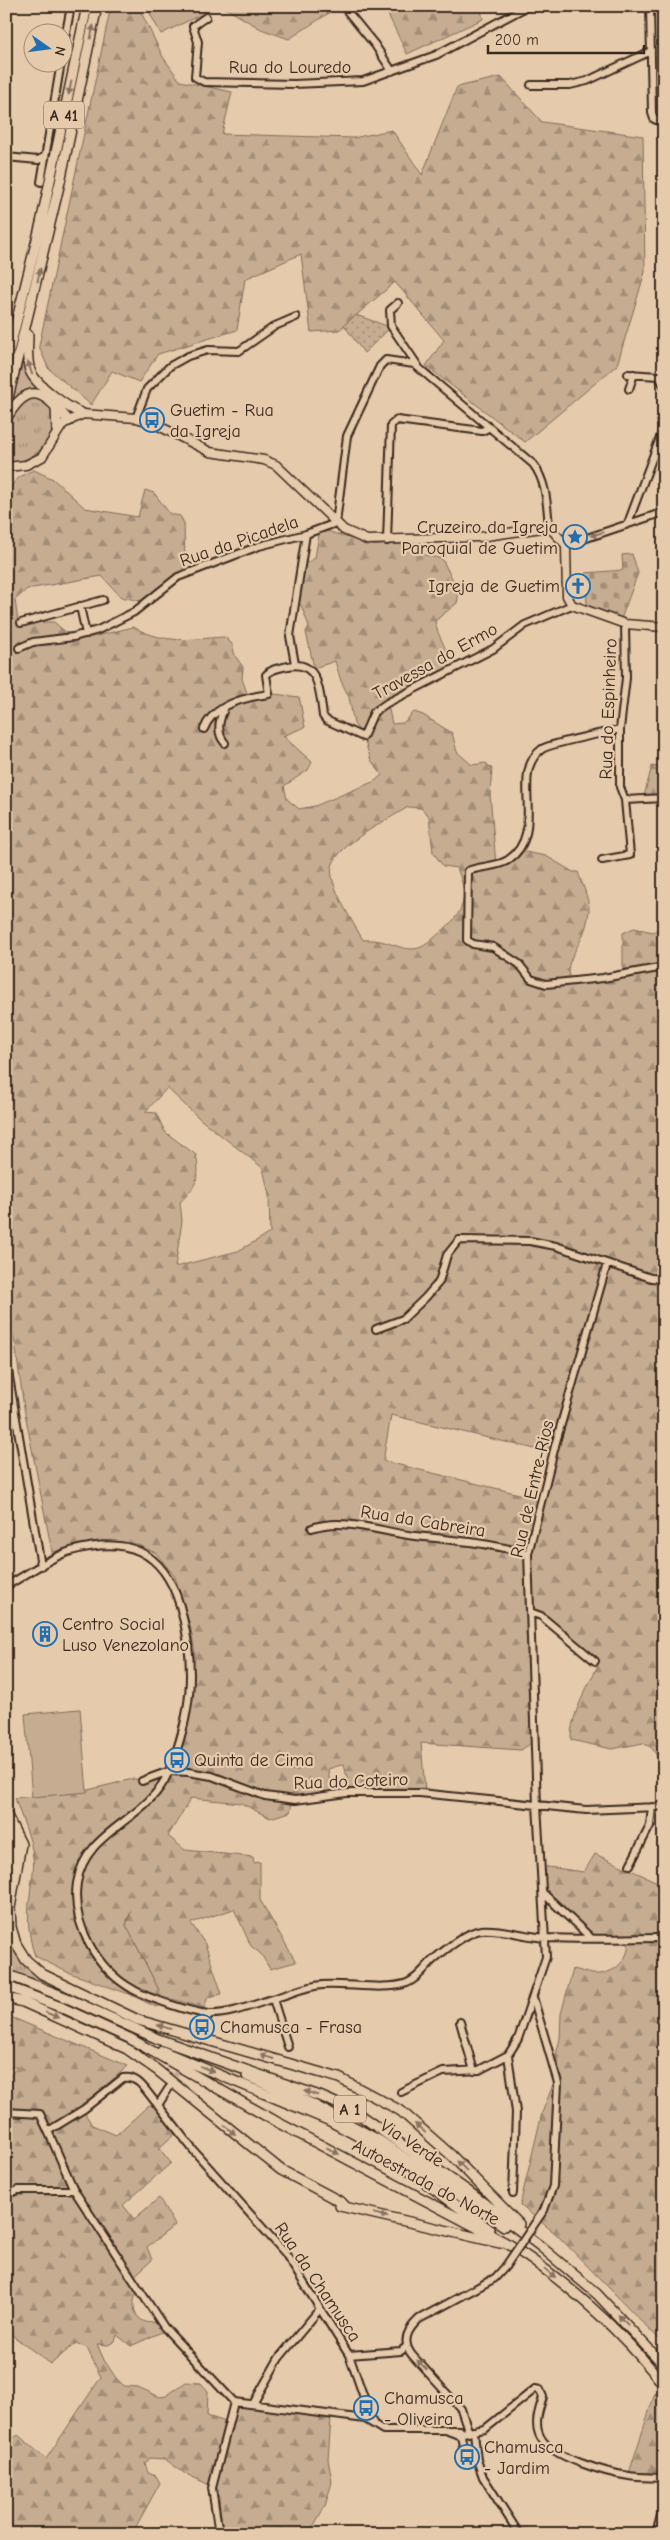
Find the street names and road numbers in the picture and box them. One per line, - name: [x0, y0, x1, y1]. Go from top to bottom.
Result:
- street label: Rua do Louredo: [229, 57, 351, 78]
- road number: A 41: [44, 102, 84, 128]
- street label: Rua da Picadela: [177, 511, 301, 572]
- street label: Travessa do Ermo: [369, 618, 501, 704]
- street label: Rua do Espinheiro: [596, 638, 621, 780]
- street label: Rua de Entre-Rios: [506, 1418, 559, 1560]
- street label: Rua da Cabreira: [359, 1501, 487, 1542]
- street label: Rua do Coteiro: [293, 1769, 409, 1794]
- road number: A 1: [334, 2096, 366, 2122]
- street label: Via Verde: [376, 2115, 448, 2172]
- street label: Autoestrada do Norte: [349, 2135, 503, 2230]
- street label: Rua da Chamusca: [270, 2219, 365, 2346]

